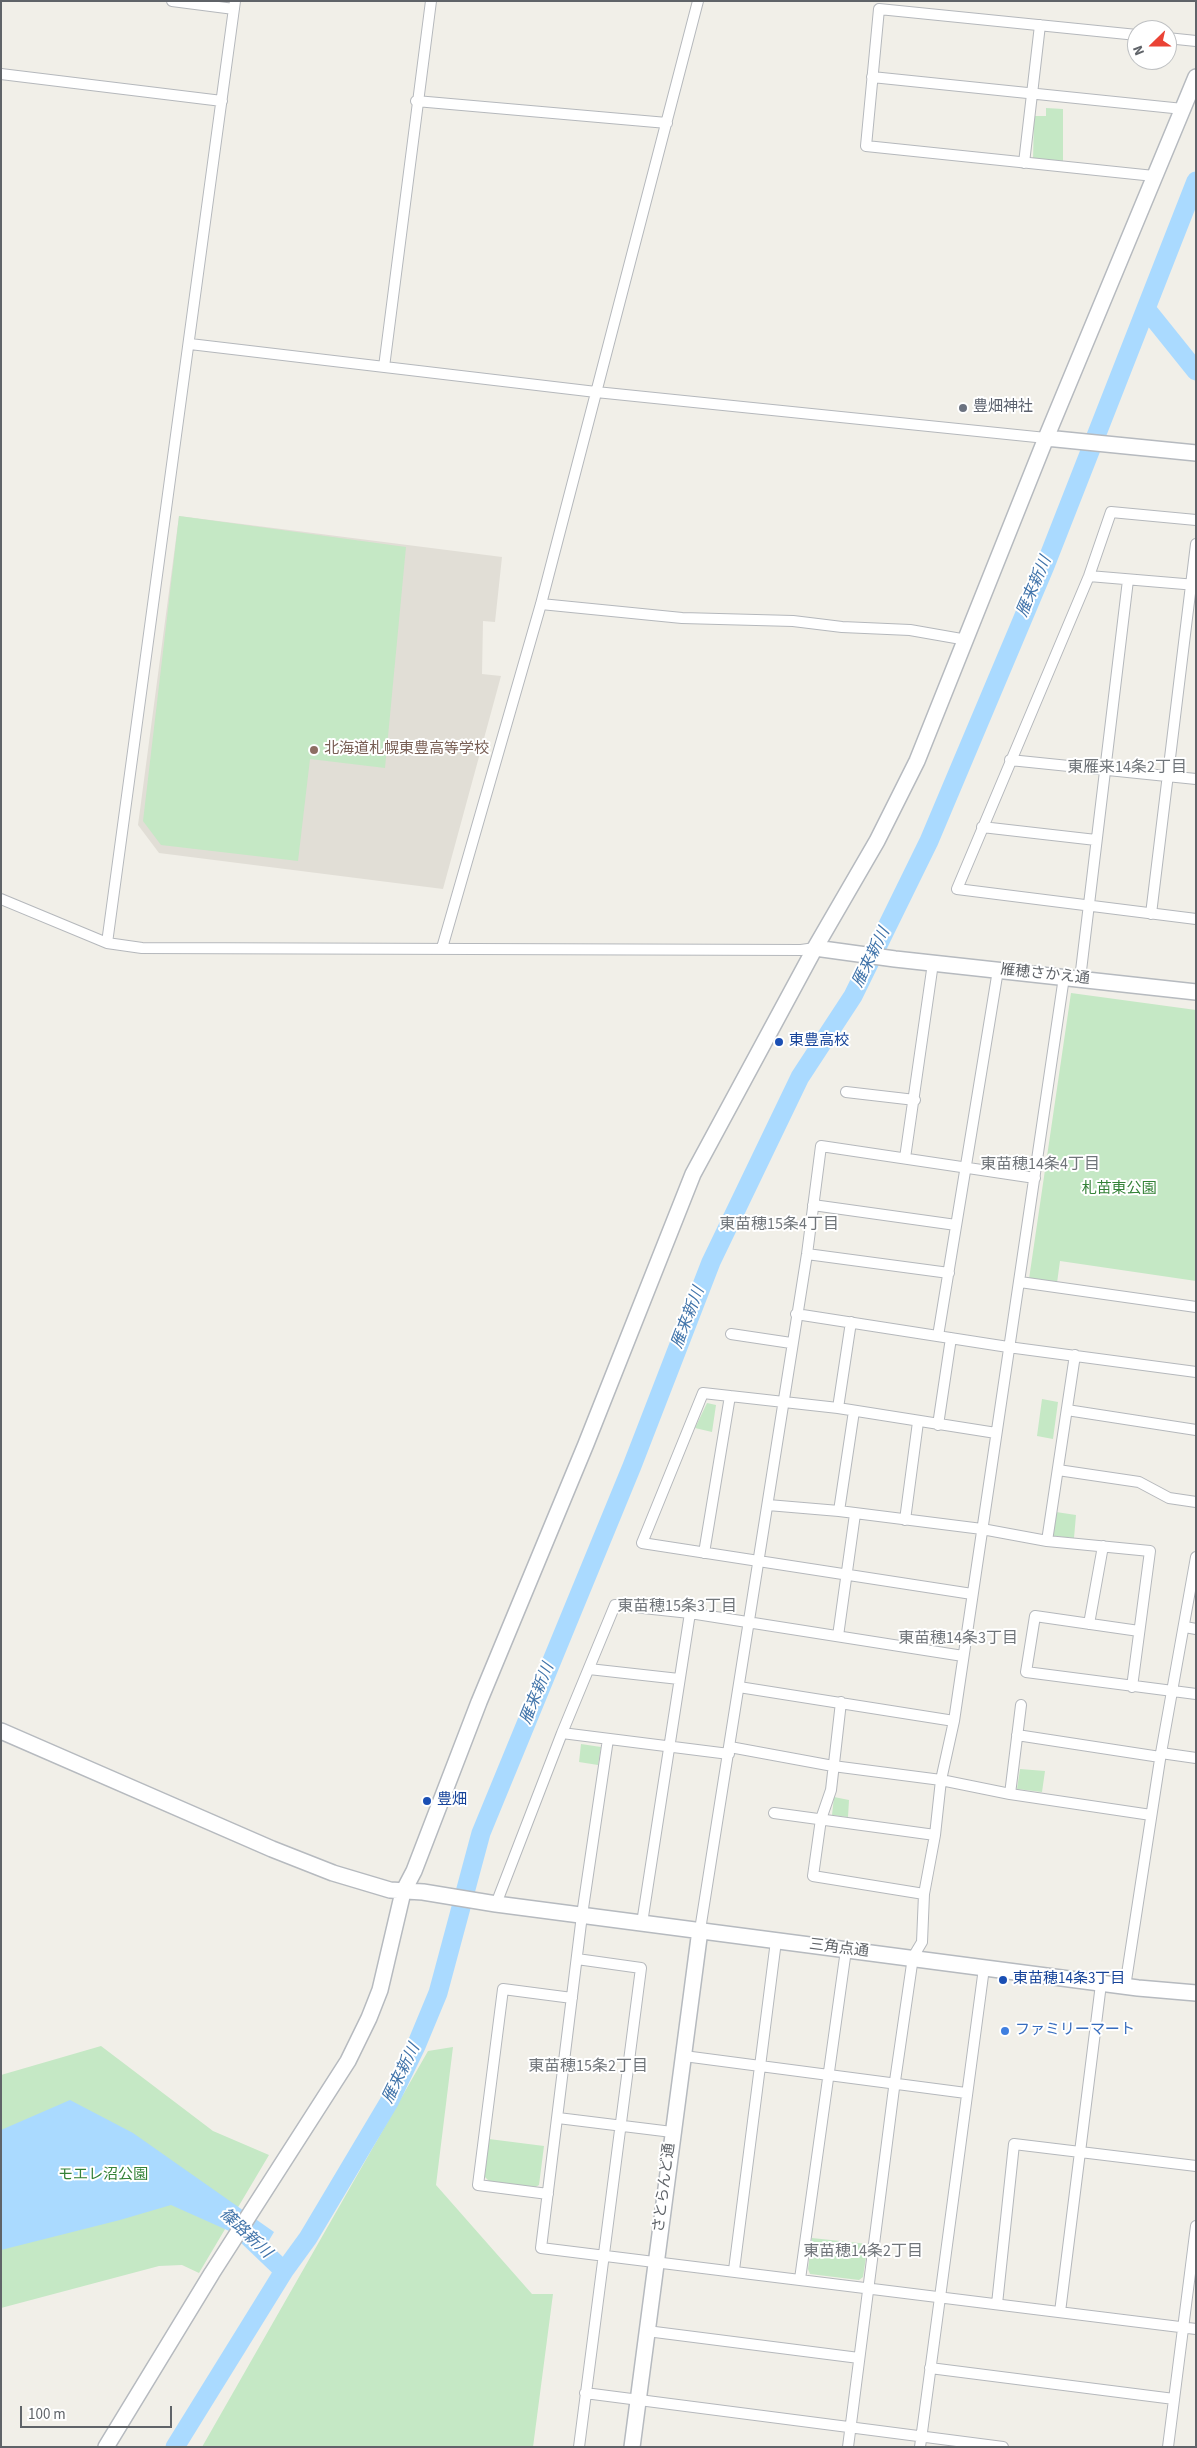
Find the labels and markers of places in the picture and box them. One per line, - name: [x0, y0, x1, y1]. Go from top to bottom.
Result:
- place label: 豊畑神社: [973, 399, 1033, 417]
- marker: 豊畑神社: [957, 402, 969, 414]
- place label: 北海道札幌東豊高等学校: [324, 741, 489, 759]
- marker: 北海道札幌東豊高等学校: [308, 744, 320, 756]
- place label: 東豊高校: [789, 1033, 849, 1051]
- marker: 東豊高校: [773, 1036, 785, 1048]
- place label: 豊畑: [437, 1792, 467, 1810]
- marker: 豊畑: [421, 1795, 433, 1807]
- place label: 東苗穂14条3丁目: [1013, 1971, 1125, 1989]
- marker: 東苗穂14条3丁目: [997, 1974, 1009, 1986]
- place label: ファミリーマート: [1015, 2022, 1135, 2040]
- marker: ファミリーマート: [999, 2025, 1011, 2037]

